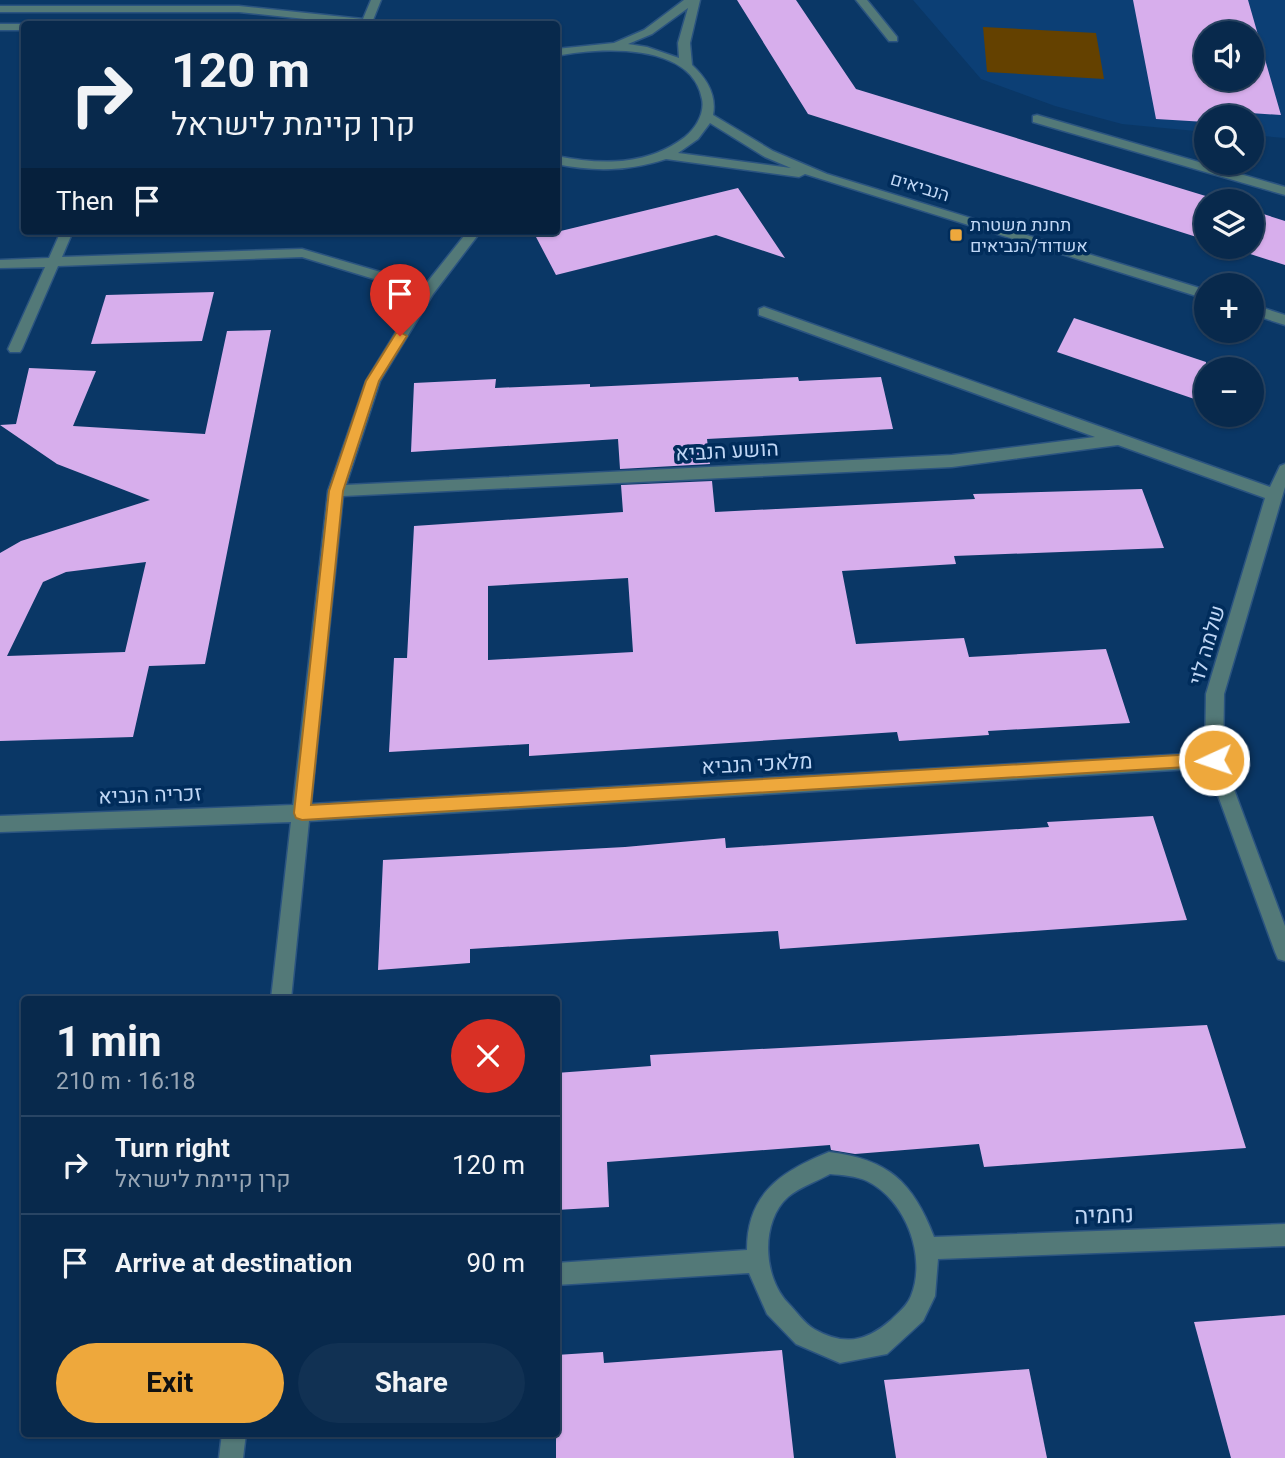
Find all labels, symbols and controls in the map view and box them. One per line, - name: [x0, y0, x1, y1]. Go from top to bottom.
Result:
- map controls: [1194, 21, 1264, 427]
- button: sound: [1194, 21, 1264, 91]
- text: 120 m: [171, 42, 310, 99]
- icon: right: [56, 49, 147, 140]
- text: קרן קיימת לישראל: [171, 105, 415, 143]
- button: search: [1194, 105, 1264, 175]
- street label: הנביאים: [888, 168, 952, 205]
- icon: arrive: [128, 182, 166, 220]
- text: Then: [56, 186, 114, 216]
- button: layers: [1194, 189, 1264, 259]
- place label: תחנת משטרת אשדוד/הנביאים: [970, 214, 1088, 256]
- marker: תחנת משטרת אשדוד/הנביאים: [948, 227, 964, 243]
- pin: [370, 264, 430, 336]
- button: +: [1194, 273, 1264, 343]
- icon: arrive: [381, 275, 419, 313]
- button: −: [1194, 357, 1264, 427]
- street label: הושע הנביא: [675, 436, 779, 466]
- street label: שלמה לוי: [1184, 602, 1230, 688]
- position arrow: [1177, 723, 1251, 797]
- street label: מלאכי הנביא: [701, 749, 813, 779]
- street label: זכריה הנביא: [98, 781, 202, 809]
- text: 1 min: [56, 1017, 162, 1066]
- button: close: [451, 1019, 525, 1093]
- text: 210 m · 16:18: [56, 1068, 195, 1095]
- text: Turn right: [115, 1133, 230, 1163]
- icon: right: [56, 1146, 94, 1184]
- text: 120 m: [452, 1150, 525, 1180]
- text: קרן קיימת לישראל: [115, 1166, 291, 1193]
- street label: נחמיה: [1074, 1200, 1134, 1230]
- icon: arrive: [56, 1244, 94, 1282]
- text: Arrive at destination: [115, 1248, 352, 1278]
- text: 90 m: [467, 1248, 525, 1278]
- button: Exit: [56, 1343, 284, 1423]
- button: Share: [298, 1343, 525, 1423]

